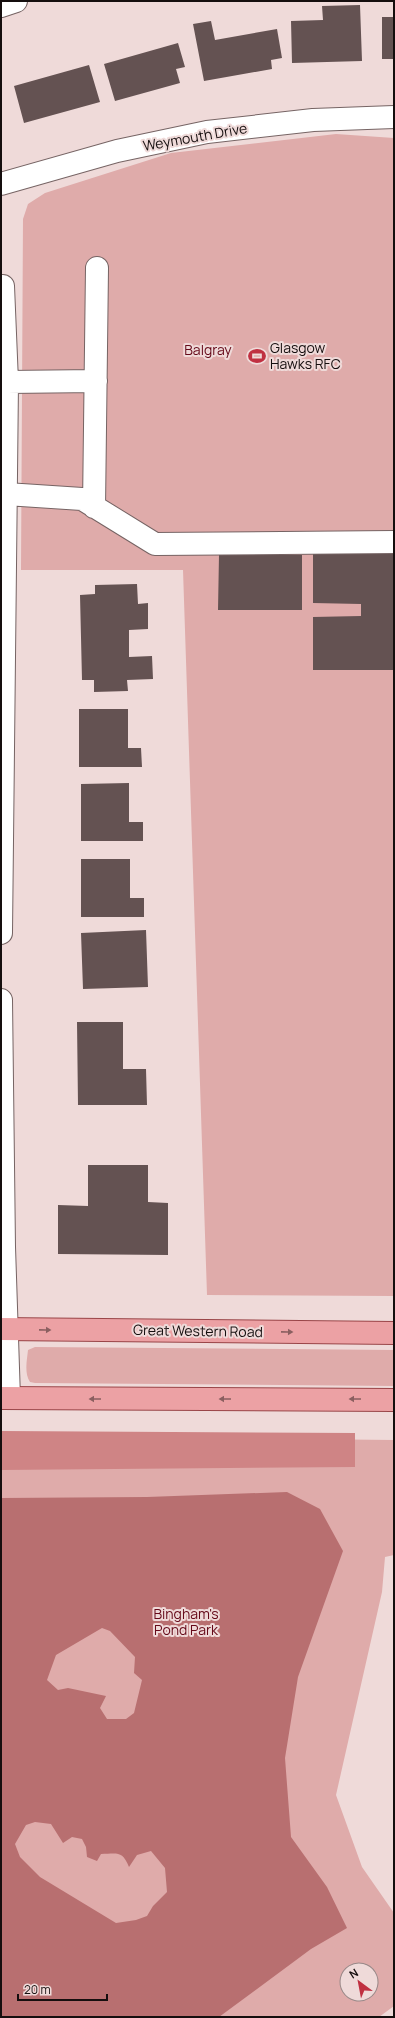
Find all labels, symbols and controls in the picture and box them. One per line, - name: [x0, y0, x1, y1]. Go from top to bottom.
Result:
- street label: Weymouth Drive: [141, 118, 249, 155]
- place label: Glasgow Hawks RFC: [270, 338, 341, 373]
- park label: Balgray: [184, 340, 232, 359]
- sports icon: Glasgow Hawks RFC: [247, 346, 267, 366]
- street label: Great Western Road: [133, 1320, 263, 1341]
- one-way arrow: [39, 1327, 52, 1333]
- one-way arrow: [281, 1329, 294, 1335]
- one-way arrow: [88, 1396, 101, 1402]
- one-way arrow: [218, 1396, 231, 1402]
- one-way arrow: [348, 1396, 361, 1402]
- park label: Bingham's Pond Park: [153, 1604, 219, 1639]
- north arrow: [339, 1962, 379, 2002]
- text: N: [346, 1965, 361, 1982]
- scale bar: [18, 1976, 107, 2002]
- text: 20 m: [24, 1981, 51, 1998]

